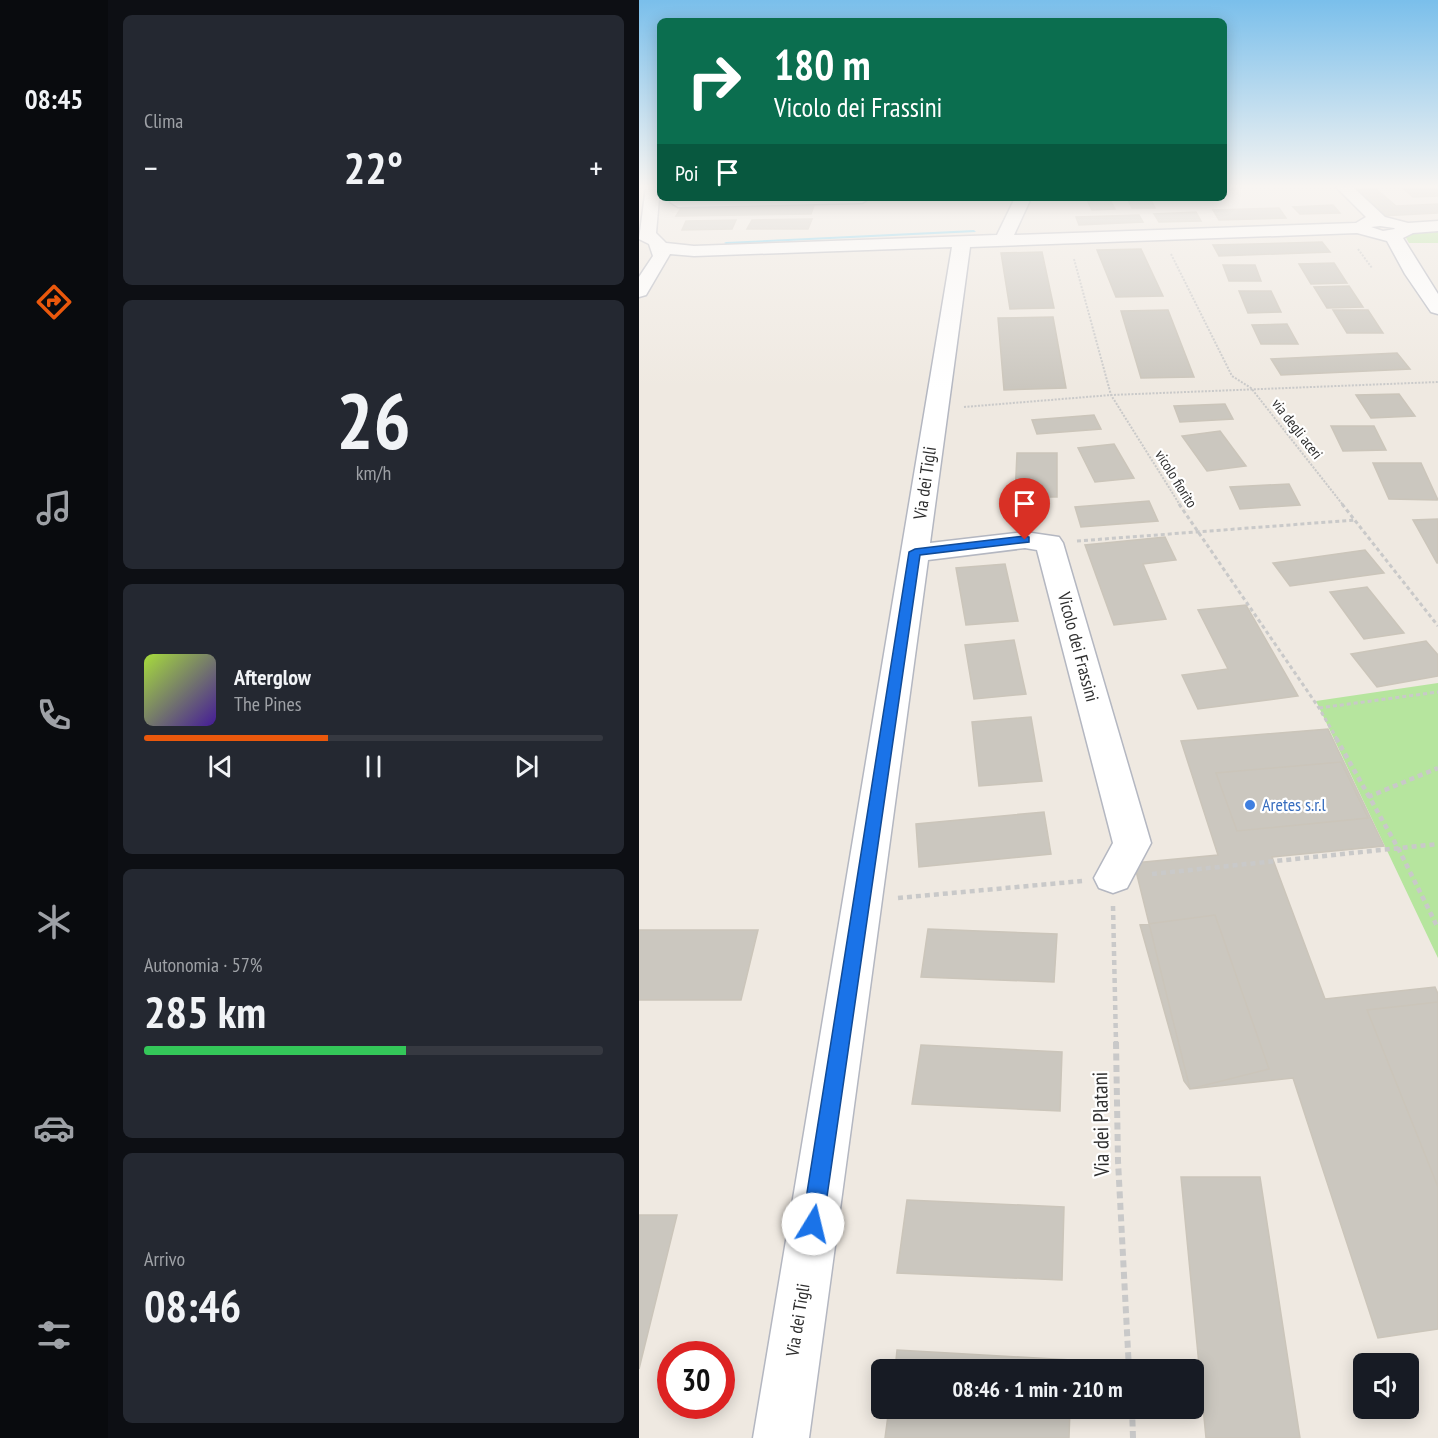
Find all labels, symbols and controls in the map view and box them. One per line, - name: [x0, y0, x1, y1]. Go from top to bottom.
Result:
- text: 180 m: [774, 37, 871, 92]
- icon: right: [675, 42, 753, 120]
- text: 08:45: [25, 82, 83, 116]
- text: Vicolo dei Frassini: [774, 90, 942, 124]
- text: Clima: [144, 108, 183, 134]
- text: 22°: [344, 138, 403, 196]
- text: −: [144, 146, 158, 189]
- text: +: [589, 146, 603, 189]
- icon: arrive: [711, 156, 744, 189]
- text: Poi: [675, 159, 699, 187]
- icon: directions: [33, 281, 75, 323]
- text: 26: [336, 370, 411, 471]
- street label: via degli aceri: [1268, 395, 1327, 463]
- street label: Via dei Tigli: [908, 445, 941, 522]
- street label: vicolo fiorito: [1151, 446, 1202, 511]
- text: km/h: [356, 460, 391, 486]
- pin: [999, 478, 1050, 540]
- icon: music: [33, 487, 75, 529]
- icon: arrive: [1008, 487, 1041, 520]
- street label: Vicolo dei Frassini: [1053, 589, 1104, 704]
- text: Afterglow: [234, 663, 311, 691]
- text: The Pines: [234, 691, 301, 717]
- icon: phone: [33, 694, 75, 736]
- icon: previous: [204, 750, 237, 783]
- icon: pause: [357, 750, 390, 783]
- icon: next: [510, 750, 543, 783]
- place label: Aretes s.r.l: [1262, 793, 1327, 816]
- marker: Aretes s.r.l: [1243, 798, 1257, 812]
- icon: climate: [33, 901, 75, 943]
- text: Autonomia · 57%: [144, 952, 262, 978]
- text: 285 km: [144, 982, 266, 1040]
- street label: Via dei Platani: [1086, 1071, 1115, 1178]
- icon: car: [33, 1107, 75, 1149]
- position arrow: [781, 1192, 845, 1256]
- text: Arrivo: [144, 1246, 185, 1272]
- text: 08:46: [144, 1276, 241, 1334]
- street label: Via dei Tigli: [780, 1282, 815, 1359]
- icon: filters: [33, 1314, 75, 1356]
- speed limit sign: 30: [657, 1341, 735, 1419]
- map controls: [1353, 1353, 1419, 1419]
- button: sound: [1353, 1353, 1419, 1419]
- text: 08:46 · 1 min · 210 m: [952, 1375, 1123, 1403]

